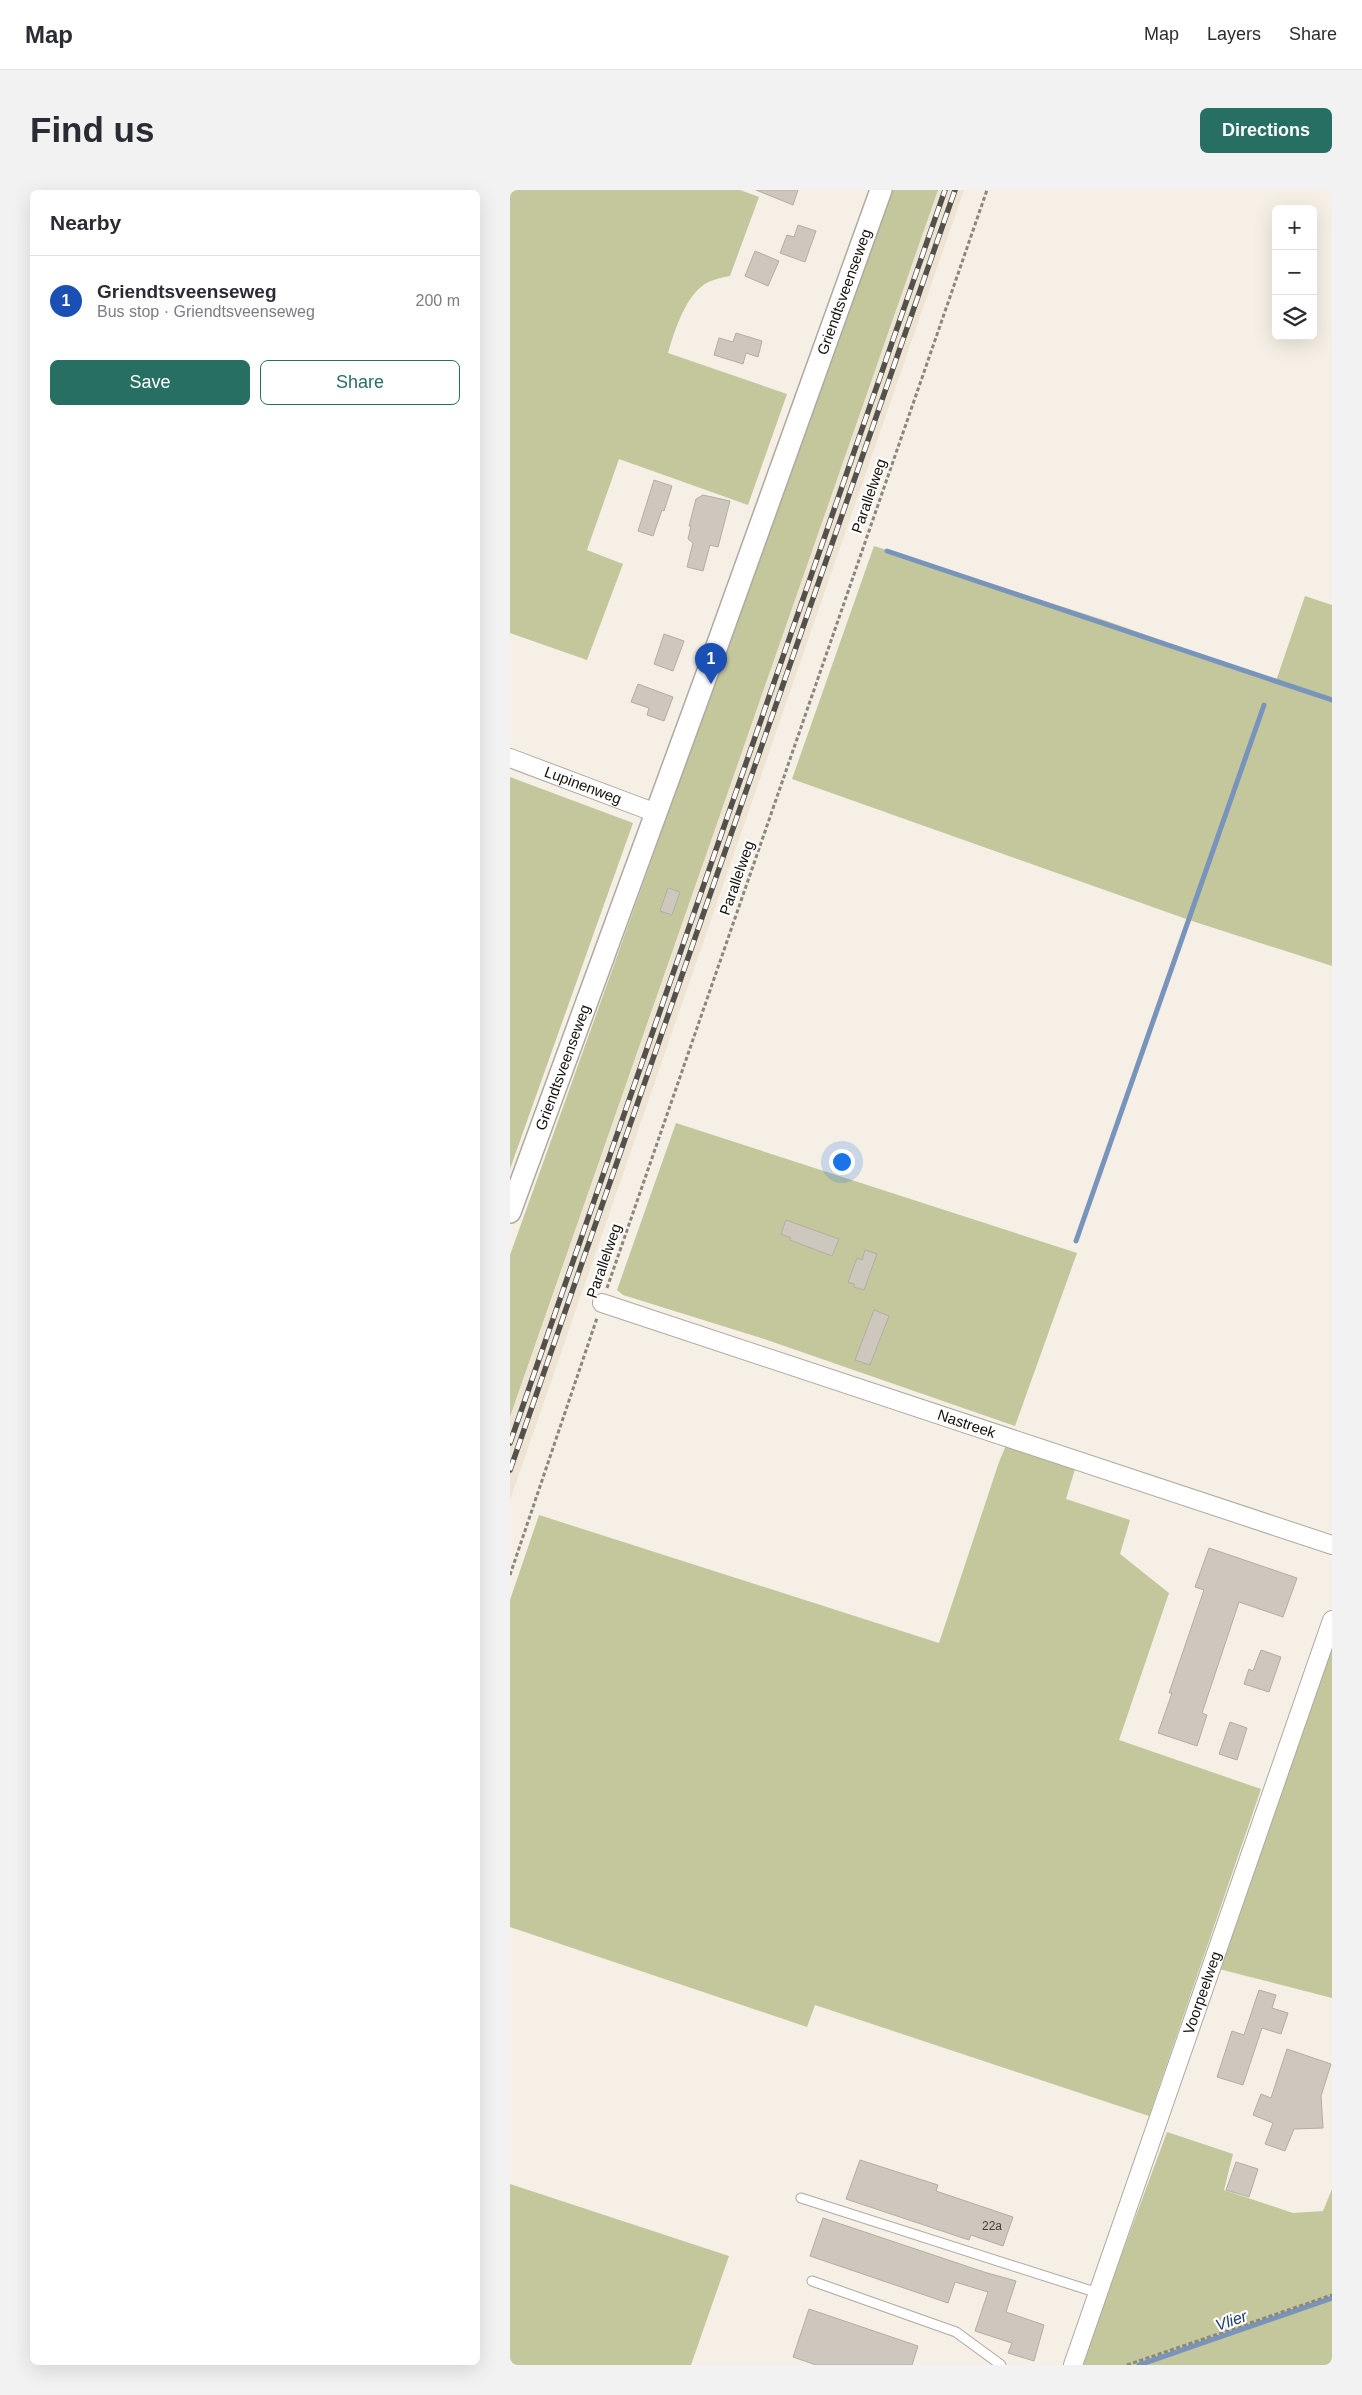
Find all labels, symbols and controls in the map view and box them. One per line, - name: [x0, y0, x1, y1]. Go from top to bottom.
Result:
- text: Map: [25, 21, 73, 48]
- text: Map: [1144, 24, 1179, 44]
- text: Layers: [1207, 24, 1261, 44]
- text: Share: [1289, 24, 1337, 44]
- button: Directions: [1200, 108, 1332, 153]
- text: Find us: [30, 110, 154, 149]
- map controls: [1272, 205, 1317, 340]
- button: +: [1272, 205, 1317, 250]
- text: Nearby: [50, 211, 121, 234]
- street label: Griendtsveenseweg: [813, 226, 874, 357]
- button: −: [1272, 250, 1317, 295]
- text: Griendtsveenseweg: [97, 281, 277, 302]
- text: 1: [62, 292, 70, 309]
- text: 200 m: [416, 292, 460, 309]
- button: layers: [1272, 295, 1317, 340]
- text: Bus stop · Griendtsveenseweg: [97, 303, 315, 320]
- button: Save: [50, 360, 250, 405]
- button: Share: [260, 360, 460, 405]
- street label: Parallelweg: [848, 456, 889, 535]
- pin: 1: [695, 643, 727, 684]
- street label: Lupinenweg: [542, 763, 624, 807]
- street label: Parallelweg: [716, 838, 757, 917]
- street label: Griendtsveenseweg: [532, 1002, 593, 1132]
- your location: [829, 1149, 855, 1175]
- street label: Parallelweg: [583, 1221, 624, 1300]
- street label: Nastreek: [935, 1406, 998, 1441]
- street label: Voorpeelweg: [1180, 1949, 1224, 2036]
- house number: 22a: [982, 2219, 1002, 2233]
- water label: Vlier: [1213, 2307, 1250, 2334]

